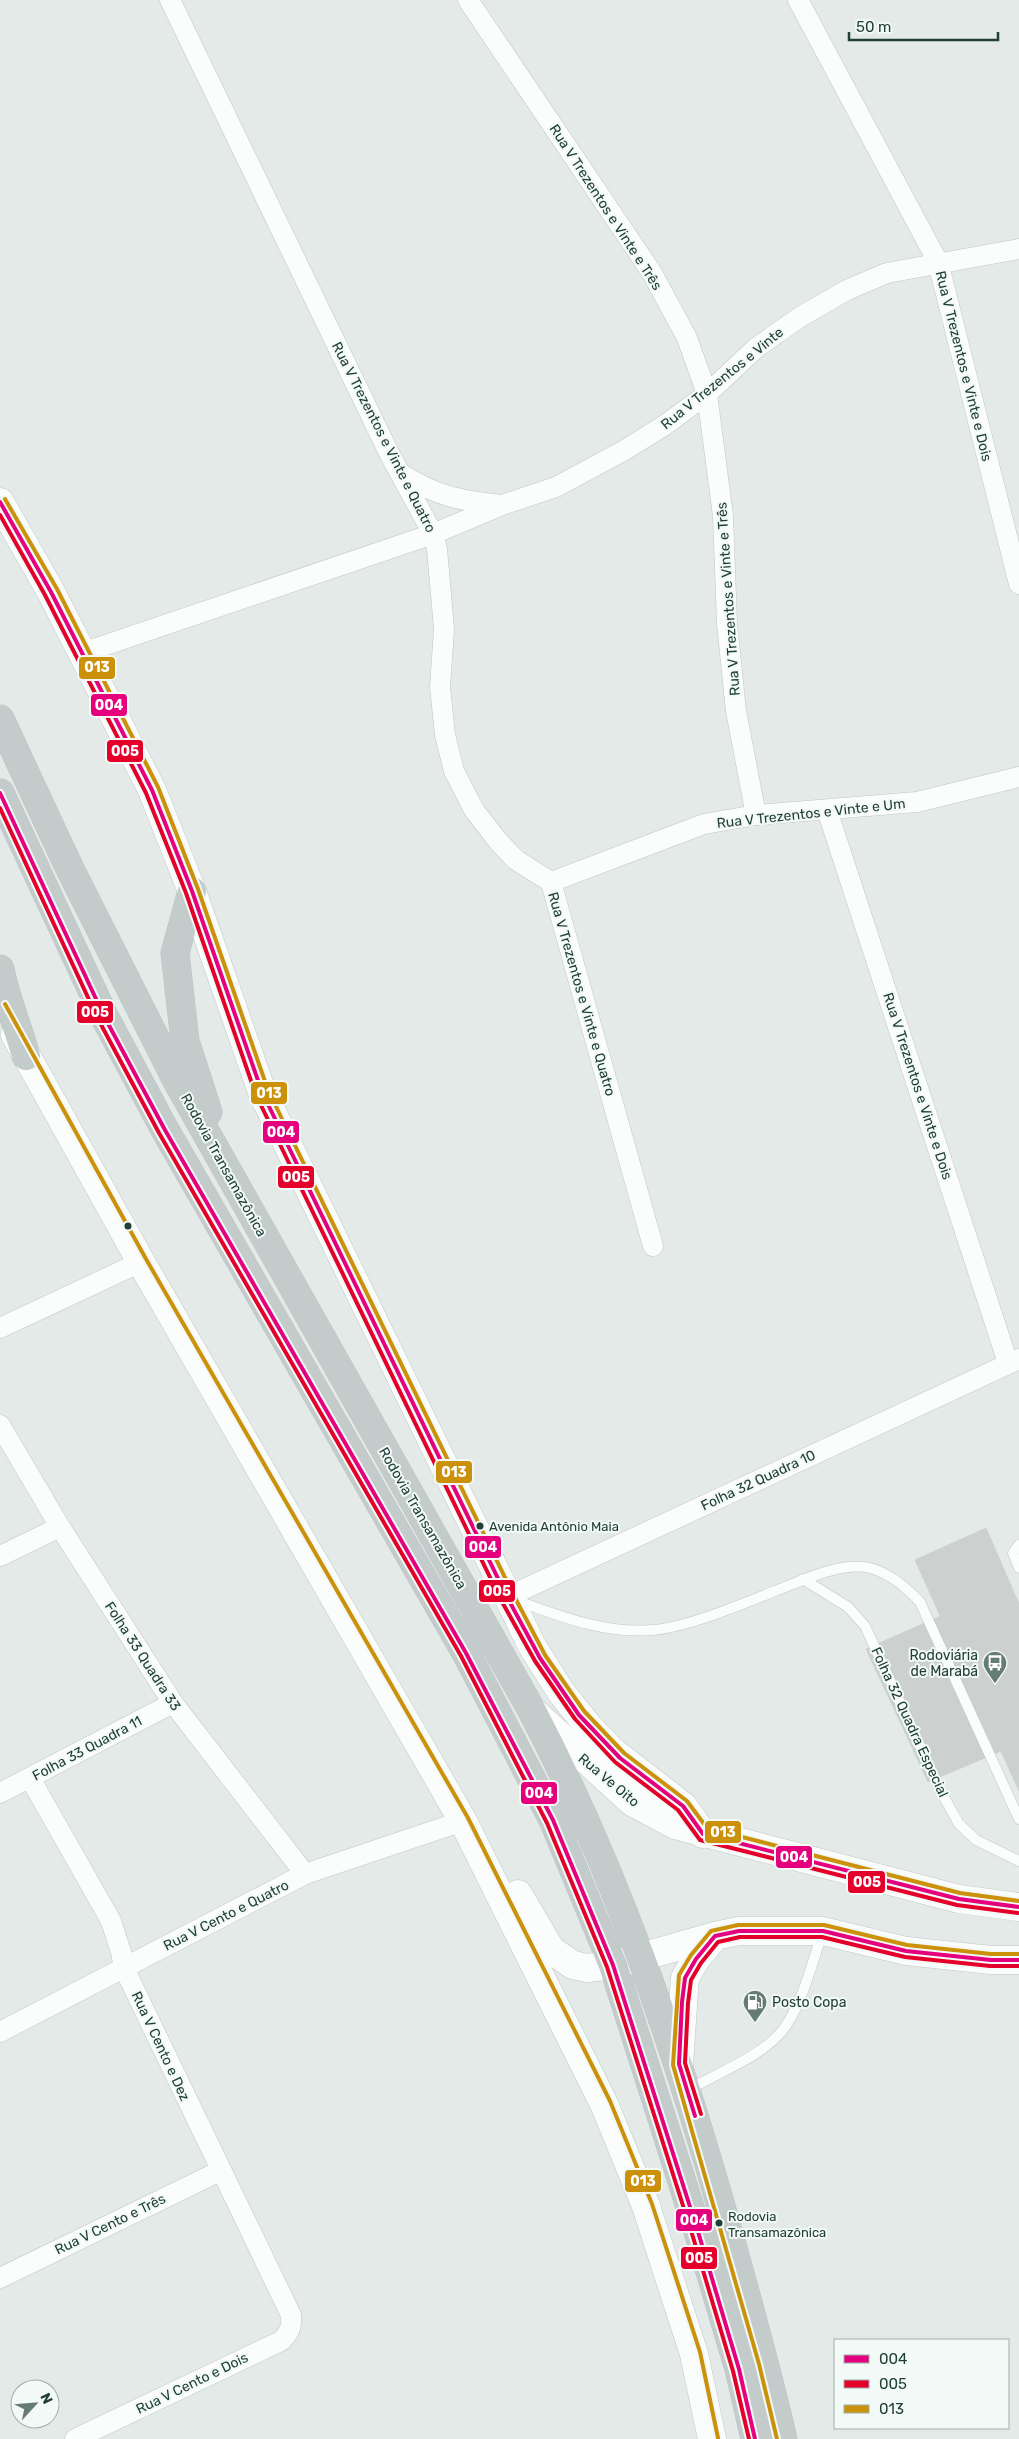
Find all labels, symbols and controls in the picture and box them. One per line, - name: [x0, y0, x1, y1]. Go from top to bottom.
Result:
- scale bar: [849, 10, 998, 42]
- text: 50 m: [856, 18, 891, 36]
- street label: Rua V Trezentos e Vinte e Três: [546, 121, 666, 293]
- street label: Rua V Trezentos e Vinte e Dois: [932, 269, 995, 463]
- street label: Rua V Trezentos e Vinte: [658, 324, 787, 433]
- street label: Rua V Trezentos e Vinte e Quatro: [328, 339, 439, 535]
- street label: Rua V Trezentos e Vinte e Três: [713, 502, 744, 696]
- line badge: 013: [78, 656, 116, 680]
- text: 013: [84, 659, 110, 676]
- line badge: 004: [90, 693, 128, 717]
- text: 004: [95, 697, 124, 714]
- line badge: 005: [106, 739, 144, 763]
- text: 005: [111, 743, 139, 760]
- street label: Rua V Trezentos e Vinte e Um: [716, 795, 906, 832]
- street label: Rua V Trezentos e Vinte e Quatro: [544, 890, 619, 1098]
- street label: Rua V Trezentos e Vinte e Dois: [879, 991, 956, 1182]
- line badge: 005: [76, 1000, 114, 1024]
- text: 005: [81, 1004, 109, 1021]
- line badge: 013: [250, 1081, 288, 1105]
- text: 013: [256, 1085, 282, 1102]
- street label: Rodovia Transamazônica: [177, 1091, 270, 1240]
- line badge: 004: [262, 1120, 300, 1144]
- text: 004: [267, 1124, 296, 1141]
- line badge: 005: [277, 1165, 315, 1189]
- text: 005: [282, 1169, 310, 1186]
- unlabelled marker: [123, 1221, 133, 1231]
- street label: Rodovia Transamazônica: [375, 1444, 470, 1592]
- street label: Folha 32 Quadra 10: [698, 1446, 818, 1514]
- line badge: 013: [435, 1460, 473, 1484]
- text: 013: [441, 1464, 467, 1481]
- place label: Avenida Antônio Maia: [489, 1519, 619, 1534]
- marker: Avenida Antônio Maia: [475, 1521, 485, 1531]
- line badge: 004: [464, 1535, 502, 1559]
- text: 004: [469, 1539, 498, 1556]
- line badge: 005: [478, 1579, 516, 1603]
- text: 005: [483, 1583, 511, 1600]
- street label: Folha 33 Quadra 33: [101, 1599, 184, 1714]
- street label: Folha 32 Quadra Especial: [867, 1644, 952, 1800]
- place label: Rodoviária de Marabá: [909, 1647, 978, 1680]
- bus stop icon: Rodoviária de Marabá: [982, 1650, 1008, 1684]
- street label: Folha 33 Quadra 11: [30, 1712, 145, 1785]
- street label: Rua Ve Oito: [575, 1750, 643, 1811]
- line badge: 004: [520, 1781, 558, 1805]
- text: 004: [525, 1785, 554, 1802]
- line badge: 013: [704, 1820, 742, 1844]
- text: 013: [710, 1824, 736, 1841]
- line badge: 004: [775, 1845, 813, 1869]
- text: 004: [780, 1849, 809, 1866]
- line badge: 005: [847, 1870, 886, 1894]
- text: 005: [853, 1874, 881, 1891]
- street label: Rua V Cento e Quatro: [161, 1876, 292, 1954]
- street label: Rua V Cento e Dez: [128, 1989, 193, 2104]
- fuel station icon: Posto Copa: [742, 1989, 768, 2023]
- place label: Posto Copa: [772, 1994, 846, 2011]
- line badge: 013: [624, 2169, 662, 2193]
- text: 013: [630, 2173, 656, 2190]
- street label: Rua V Cento e Três: [52, 2190, 168, 2259]
- line badge: 004: [675, 2208, 713, 2232]
- place label: Rodovia Transamazônica: [728, 2209, 826, 2240]
- text: 004: [680, 2212, 709, 2229]
- marker: Rodovia Transamazônica: [714, 2218, 724, 2228]
- line badge: 005: [680, 2246, 718, 2270]
- text: 005: [685, 2250, 713, 2267]
- legend: [834, 2339, 1009, 2429]
- street label: Rua V Cento e Dois: [133, 2349, 251, 2418]
- text: 004: [879, 2350, 907, 2368]
- text: 005: [879, 2375, 907, 2393]
- north arrow: [10, 2379, 60, 2429]
- text: N: [36, 2390, 56, 2407]
- text: 013: [879, 2400, 904, 2418]

